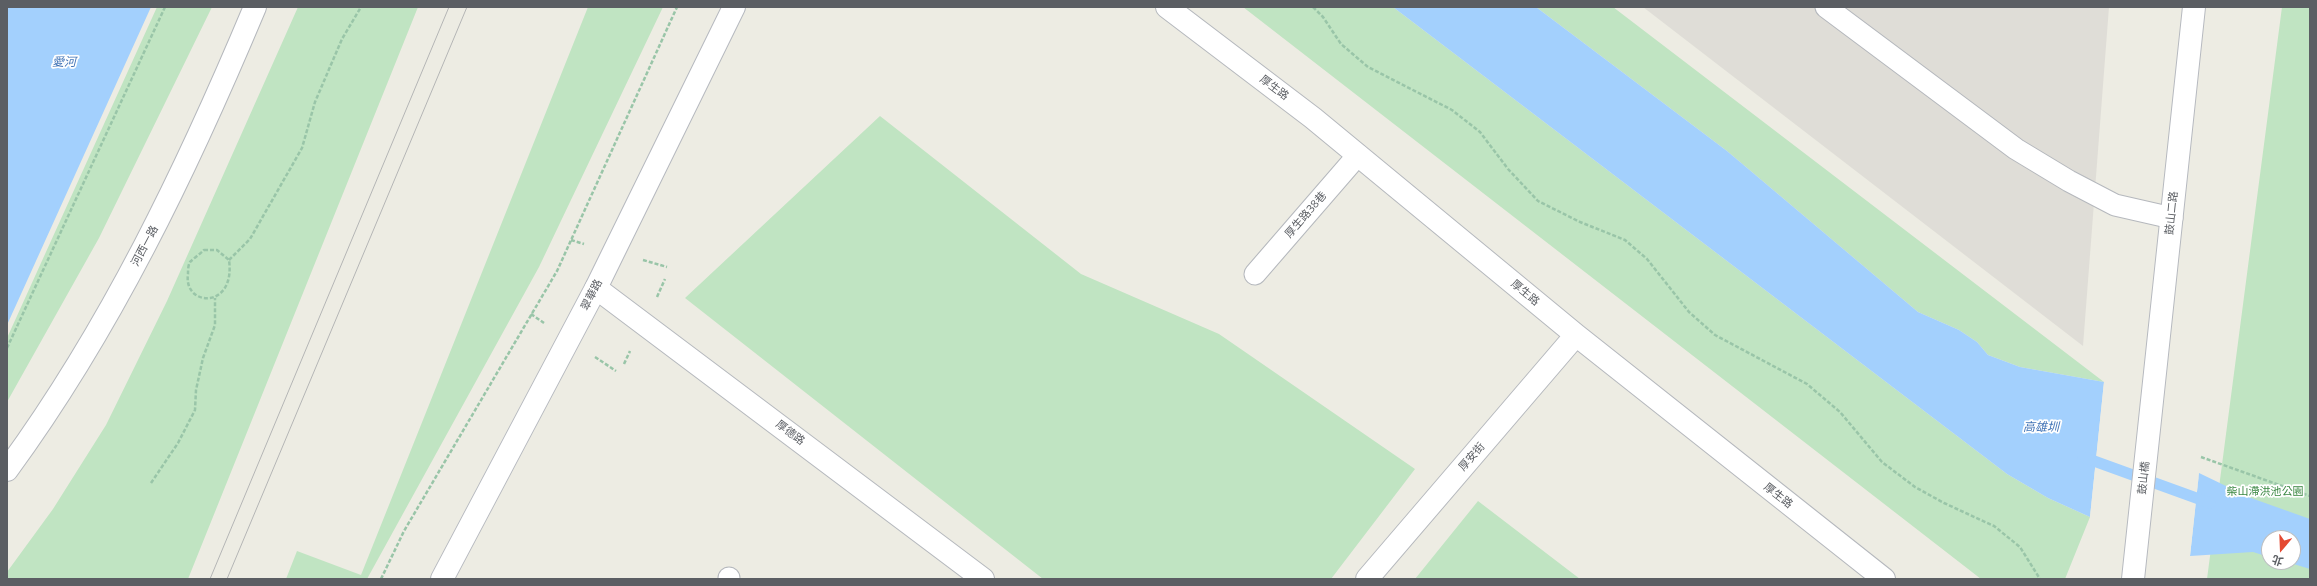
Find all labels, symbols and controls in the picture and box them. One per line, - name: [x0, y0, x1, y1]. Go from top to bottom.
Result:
- water label: 愛河: [52, 56, 76, 70]
- street label: 厚生路: [1257, 73, 1291, 103]
- street label: 厚生路38巷: [1282, 189, 1330, 241]
- street label: 鼓山二路: [2163, 190, 2181, 236]
- street label: 河西一路: [129, 223, 161, 269]
- street label: 翠華路: [579, 277, 605, 313]
- street label: 厚生路: [1508, 277, 1542, 309]
- street label: 厚德路: [773, 418, 807, 448]
- water label: 高雄圳: [2023, 421, 2059, 435]
- street label: 厚安街: [1456, 440, 1488, 474]
- street label: 鼓山橋: [2136, 461, 2152, 495]
- street label: 厚生路: [1761, 481, 1795, 511]
- park label: 柴山滯洪池公園: [2227, 485, 2303, 499]
- north arrow: [2261, 530, 2301, 570]
- text: 北: [2270, 552, 2285, 570]

